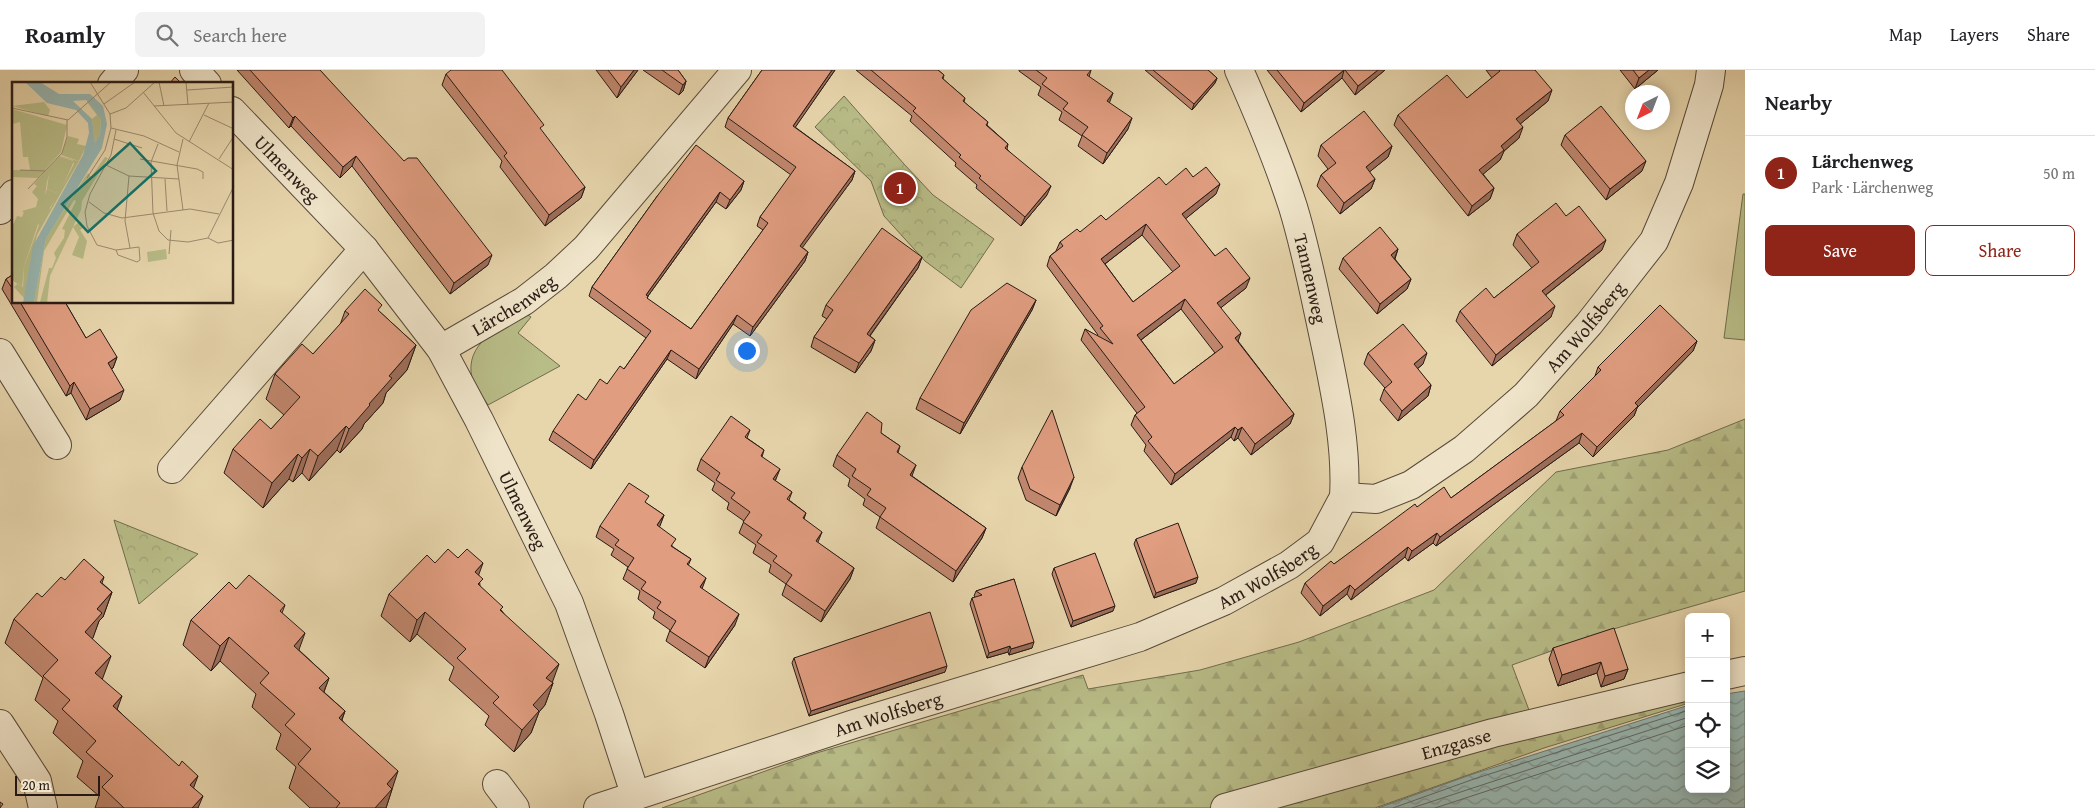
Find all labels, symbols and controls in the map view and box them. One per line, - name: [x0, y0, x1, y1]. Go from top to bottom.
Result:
- search box: [135, 12, 485, 57]
- text: Roamly: [25, 17, 105, 52]
- icon: search: [153, 21, 181, 49]
- text: Search here: [193, 21, 287, 49]
- text: Map: [1889, 21, 1922, 48]
- text: Layers: [1950, 21, 1999, 48]
- text: Share: [2027, 21, 2070, 48]
- inset map: [12, 82, 234, 304]
- north arrow: [1625, 85, 1670, 130]
- text: Nearby: [1765, 87, 1832, 118]
- street label: Ulmenweg: [248, 129, 327, 209]
- text: Lärchenweg: [1812, 147, 1913, 175]
- text: 1: [1777, 161, 1785, 185]
- text: 50 m: [2043, 161, 2075, 185]
- pin: 1: [884, 169, 916, 207]
- text: Park · Lärchenweg: [1812, 175, 1933, 199]
- button: Save: [1765, 225, 1915, 276]
- button: Share: [1925, 225, 2075, 276]
- street label: Tannenweg: [1287, 230, 1335, 327]
- street label: Lärchenweg: [466, 267, 562, 343]
- street label: Am Wolfsberg: [1538, 275, 1632, 378]
- your location: [734, 338, 760, 364]
- street label: Ulmenweg: [492, 466, 555, 555]
- street label: Am Wolfsberg: [1212, 535, 1323, 616]
- map controls: [1685, 613, 1730, 793]
- button: +: [1685, 613, 1730, 658]
- button: −: [1685, 658, 1730, 703]
- street label: Am Wolfsberg: [830, 684, 946, 744]
- button: locate: [1685, 703, 1730, 748]
- street label: Enzgasse: [1418, 720, 1494, 766]
- button: layers: [1685, 748, 1730, 793]
- scale bar: [15, 773, 100, 796]
- text: 20 m: [22, 775, 50, 795]

